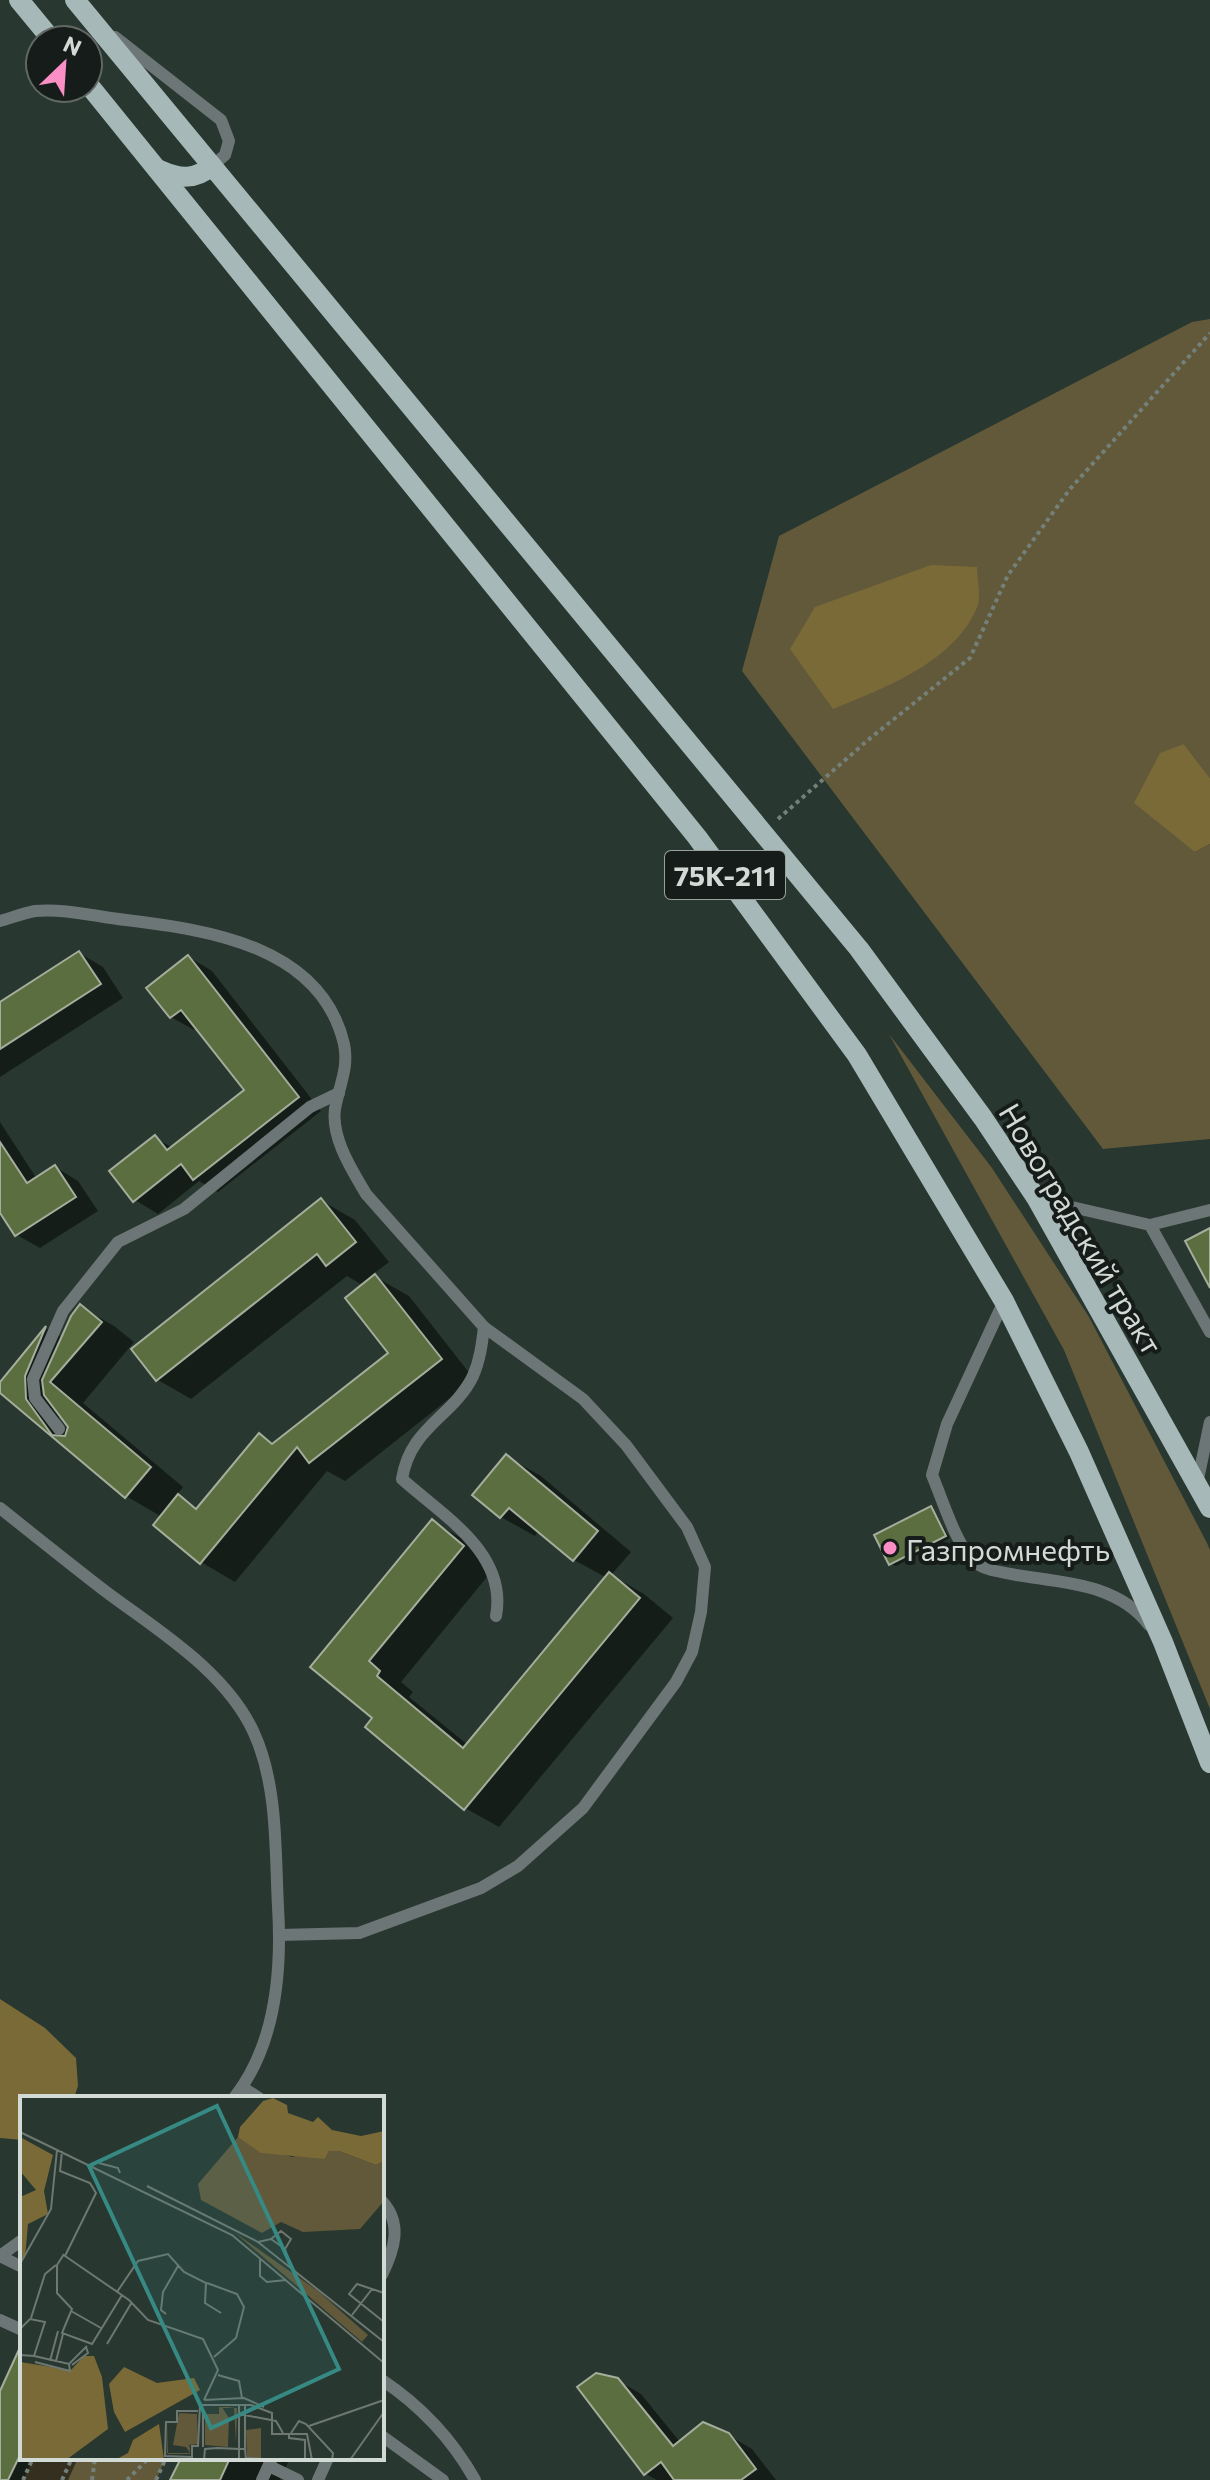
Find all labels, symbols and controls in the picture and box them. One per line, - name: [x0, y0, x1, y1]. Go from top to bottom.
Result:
- north arrow: [24, 24, 104, 104]
- text: N: [59, 30, 86, 61]
- road number: 75К-211: [665, 851, 785, 899]
- street label: Новоградский тракт: [992, 1096, 1172, 1360]
- place label: Газпромнефть: [906, 1530, 1110, 1567]
- marker: Газпромнефть: [881, 1539, 899, 1557]
- inset map: [20, 2096, 384, 2460]

